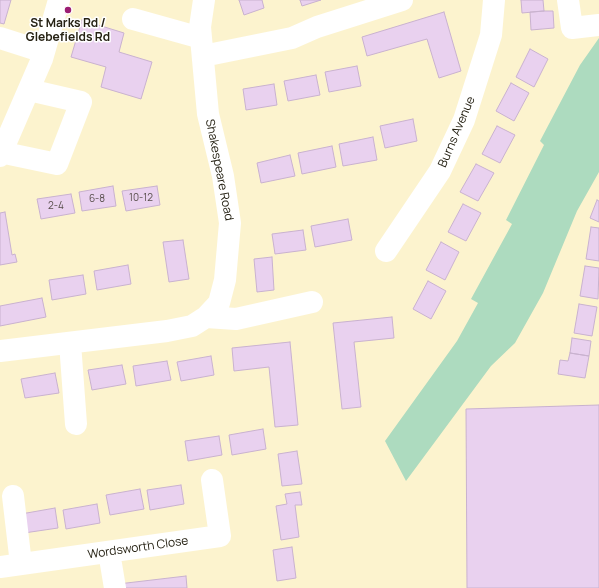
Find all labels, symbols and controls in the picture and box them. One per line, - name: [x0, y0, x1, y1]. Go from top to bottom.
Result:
- marker: St Marks Rd / Glebefields Rd: [63, 5, 73, 15]
- place label: St Marks Rd / Glebefields Rd: [26, 17, 110, 45]
- street label: Burns Avenue: [436, 94, 478, 170]
- street label: Shakespeare Road: [202, 118, 236, 222]
- house number: 10-12: [129, 192, 153, 204]
- house number: 6-8: [89, 193, 105, 205]
- house number: 2-4: [48, 200, 64, 212]
- street label: Wordsworth Close: [87, 534, 189, 562]

